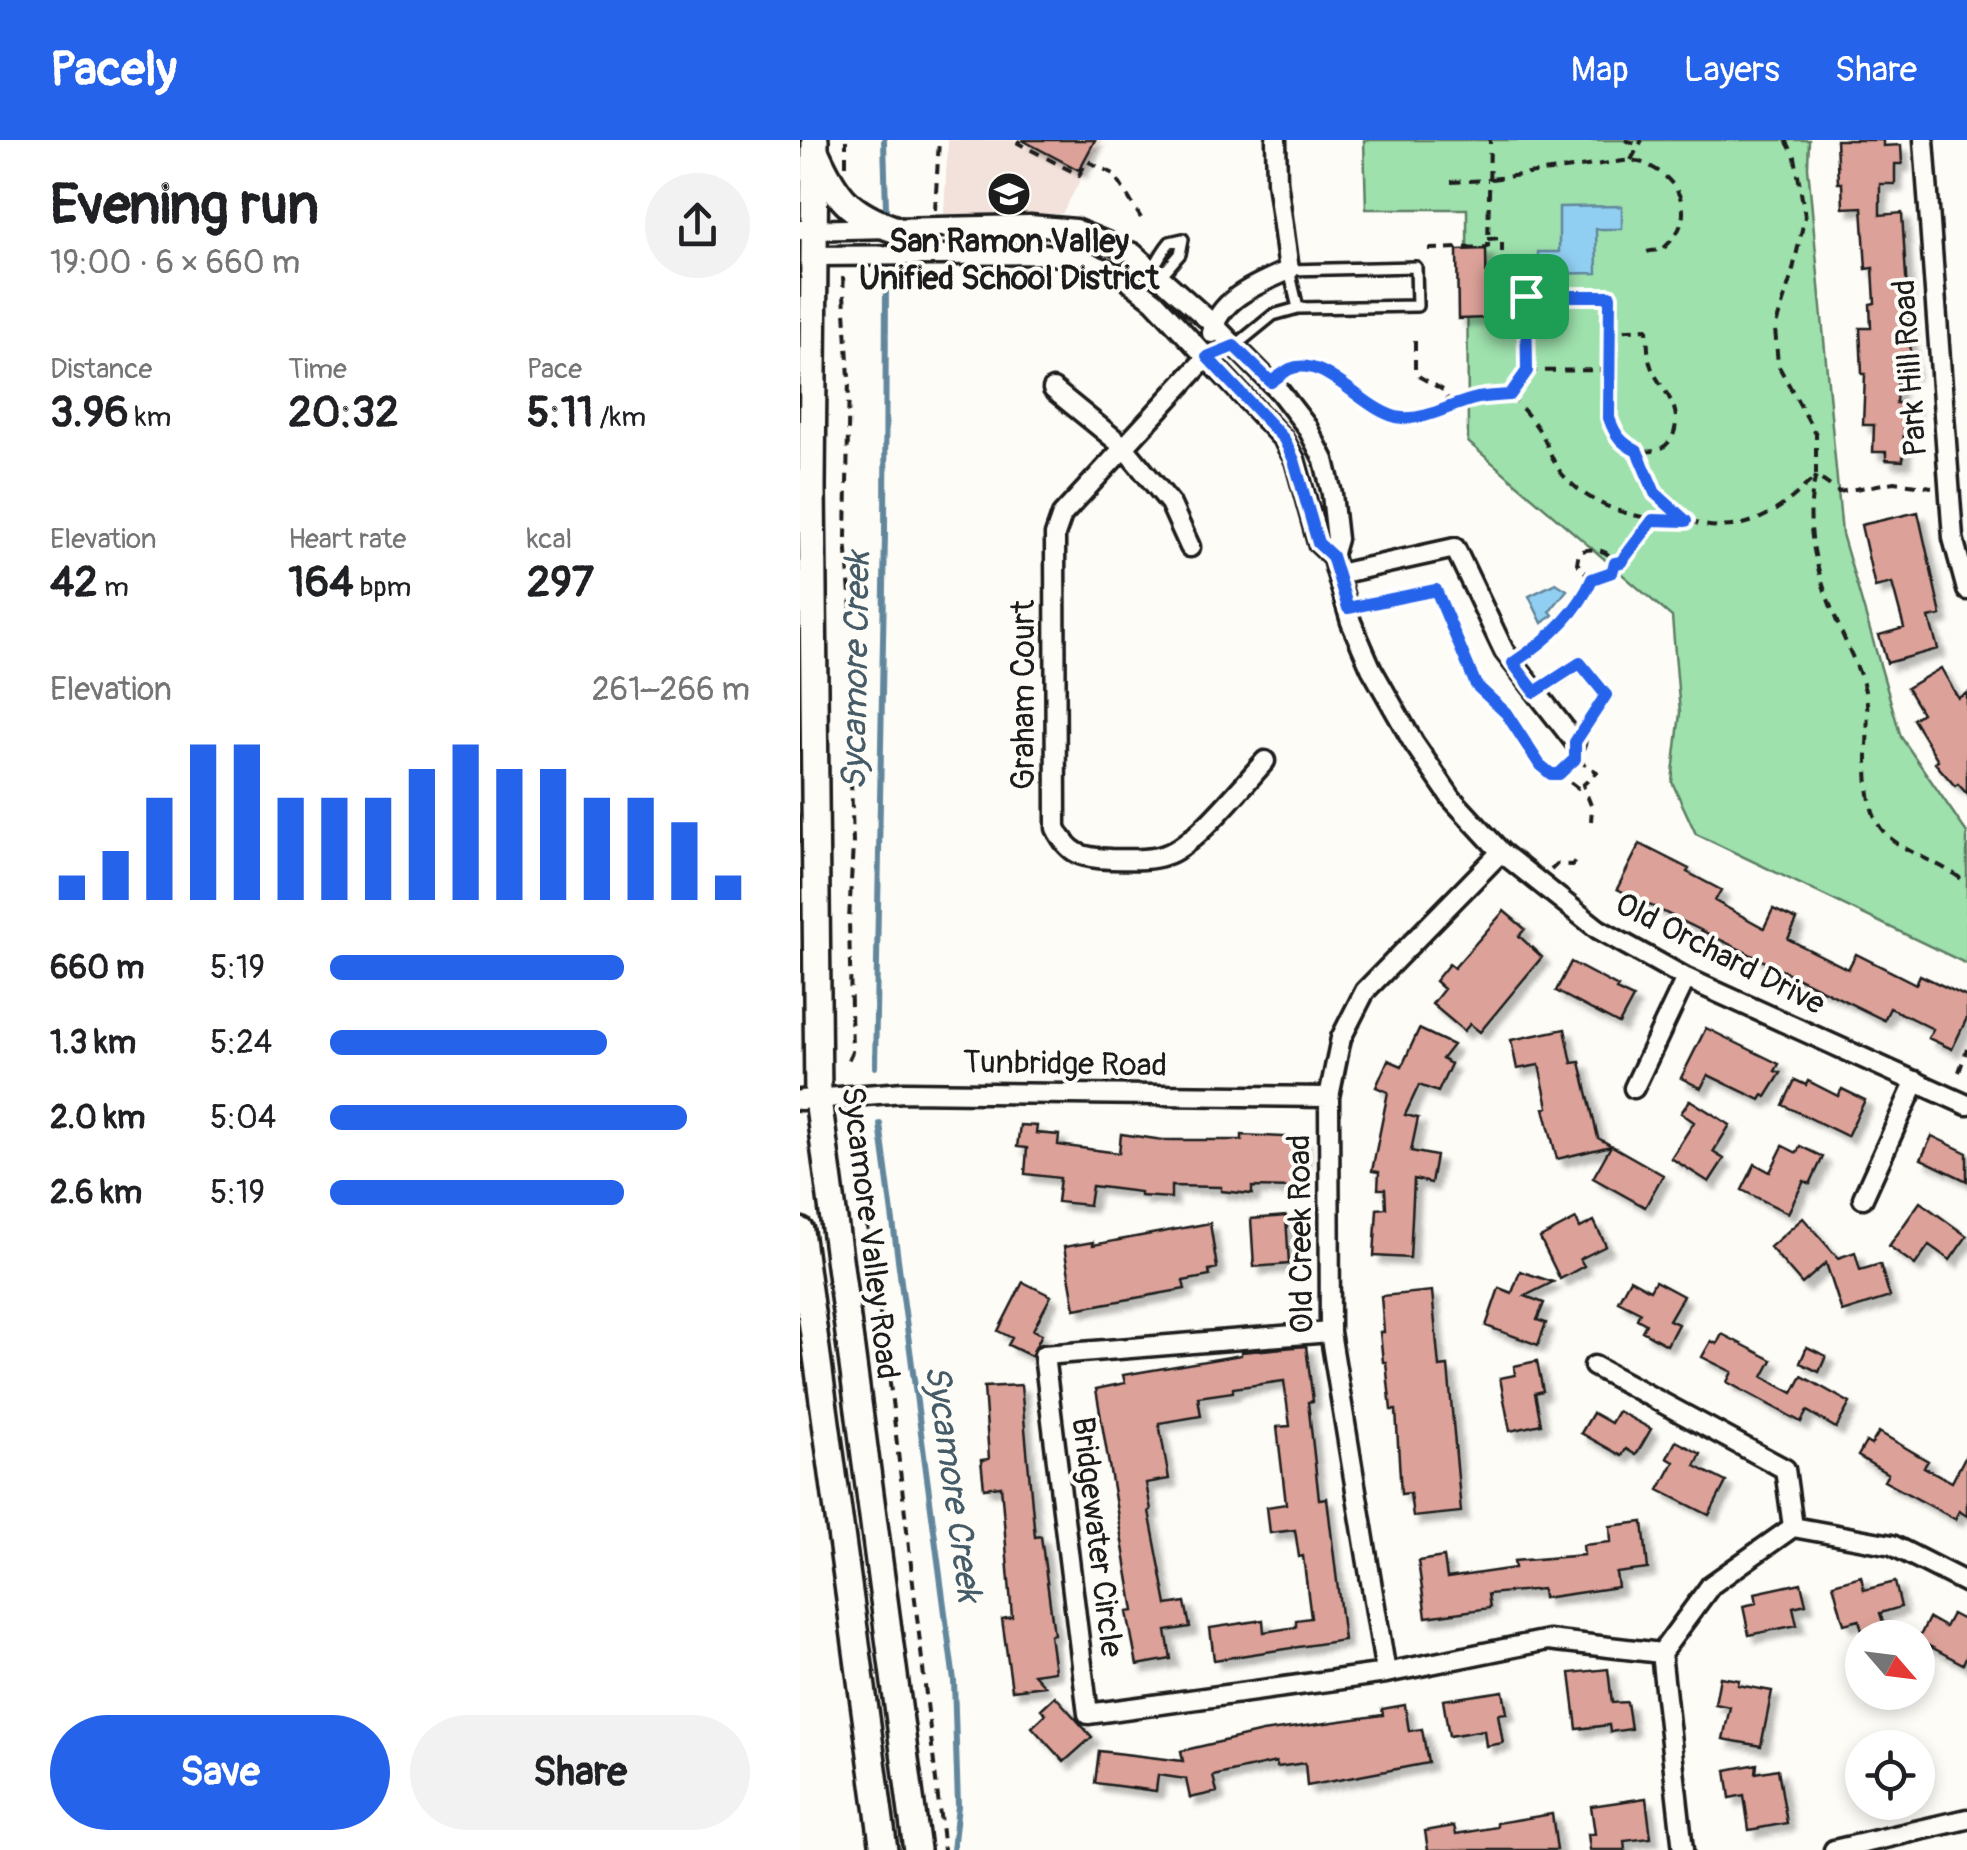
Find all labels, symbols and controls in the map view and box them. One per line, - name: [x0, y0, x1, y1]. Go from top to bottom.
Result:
- text: Pacely: [50, 40, 177, 100]
- text: Map: [1571, 48, 1629, 92]
- text: Layers: [1684, 48, 1780, 92]
- text: Share: [1835, 48, 1917, 92]
- text: Evening run: [50, 171, 319, 240]
- school or university icon: San Ramon Valley Unified School District: [986, 171, 1032, 217]
- button: share: [645, 173, 750, 278]
- place label: San Ramon Valley Unified School District: [859, 222, 1160, 299]
- text: 19:00 · 6 × 660 m: [50, 243, 300, 283]
- pin: [1484, 254, 1569, 339]
- icon: arrive: [1499, 269, 1554, 324]
- street label: Park Hill Road: [1884, 278, 1936, 458]
- text: Distance: [50, 352, 152, 387]
- text: Time: [288, 352, 347, 387]
- text: Pace: [527, 352, 582, 387]
- text: 3.96: [50, 387, 129, 439]
- text: 20:32: [288, 387, 399, 439]
- text: 5:11: [527, 387, 593, 439]
- text: km: [129, 400, 171, 435]
- text: /km: [593, 400, 646, 435]
- text: Elevation: [50, 522, 157, 557]
- text: Heart rate: [288, 522, 406, 557]
- text: kcal: [527, 522, 572, 557]
- water label: Sycamore Creek: [832, 548, 880, 791]
- text: 42: [50, 557, 98, 609]
- text: 164: [288, 557, 354, 609]
- text: 297: [527, 557, 594, 609]
- text: m: [98, 570, 129, 605]
- text: bpm: [354, 570, 411, 605]
- street label: Graham Court: [1004, 600, 1044, 790]
- text: Elevation: [50, 670, 172, 710]
- text: 261–266 m: [592, 670, 750, 710]
- street label: Old Orchard Drive: [1608, 884, 1832, 1024]
- text: 660 m: [50, 948, 144, 988]
- text: 5:19: [210, 948, 265, 988]
- text: 1.3 km: [50, 1023, 136, 1063]
- text: 5:24: [210, 1023, 272, 1063]
- street label: Tunbridge Road: [962, 1042, 1168, 1086]
- street label: Sycamore Valley Road: [832, 1084, 908, 1382]
- text: 2.0 km: [50, 1098, 145, 1138]
- text: 5:04: [210, 1098, 276, 1138]
- street label: Old Creek Road: [1279, 1134, 1323, 1334]
- text: 2.6 km: [50, 1173, 142, 1213]
- text: 5:19: [210, 1173, 265, 1213]
- water label: Sycamore Creek: [915, 1362, 992, 1607]
- street label: Bridgewater Circle: [1062, 1415, 1132, 1660]
- north arrow: [1845, 1620, 1935, 1710]
- map controls: [1845, 1620, 1935, 1820]
- button: Save: [50, 1715, 390, 1830]
- button: Share: [410, 1715, 750, 1830]
- button: locate: [1845, 1730, 1935, 1820]

